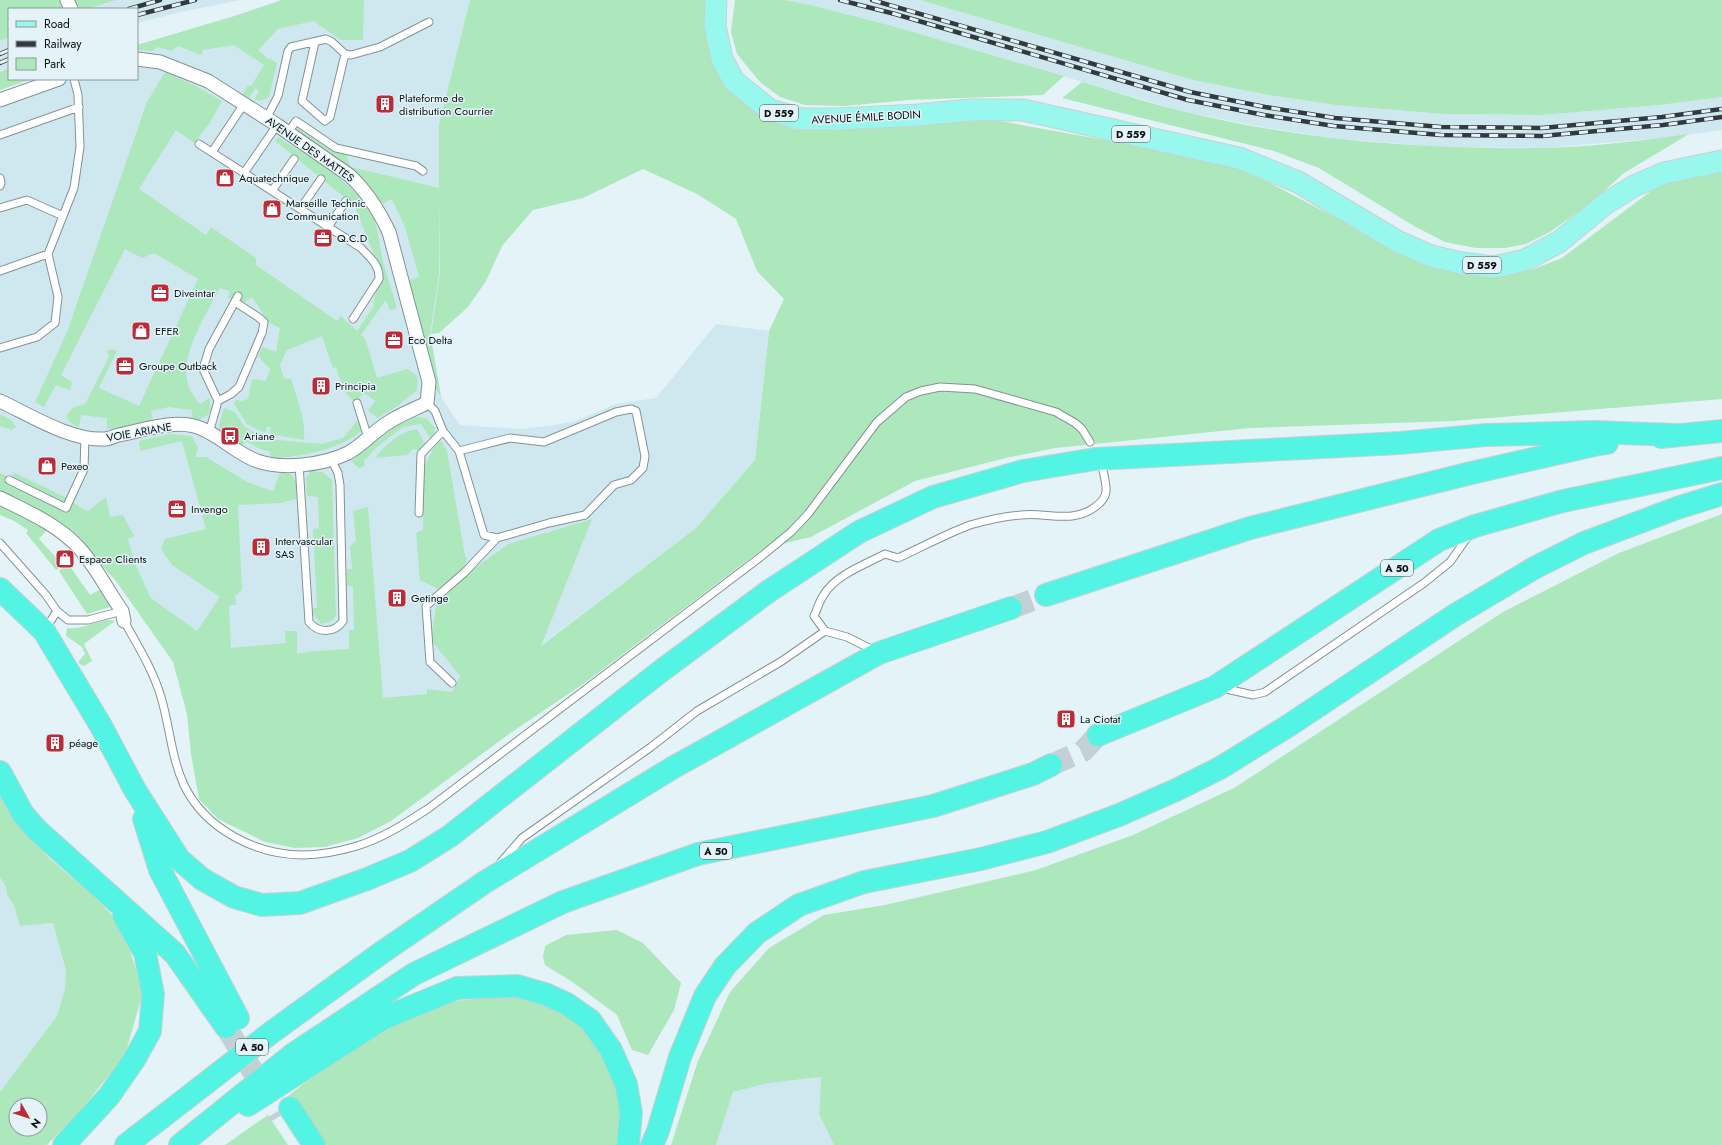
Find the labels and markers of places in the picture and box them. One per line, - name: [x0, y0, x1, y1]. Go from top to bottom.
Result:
- place label: Plateforme de distribution Courrier: [399, 90, 494, 119]
- building icon: Plateforme de distribution Courrier: [374, 93, 396, 115]
- shop icon: Aquatechnique: [214, 167, 236, 189]
- place label: Aquatechnique: [239, 170, 310, 186]
- place label: Marseille Technic Communication: [286, 195, 366, 224]
- shop icon: Marseille Technic Communication: [261, 198, 283, 220]
- office icon: Q.C.D: [312, 227, 334, 249]
- place label: Q.C.D: [337, 230, 368, 246]
- office icon: Diveintar: [149, 282, 171, 304]
- place label: Diveintar: [174, 285, 215, 301]
- shop icon: EFER: [130, 320, 152, 342]
- place label: EFER: [155, 323, 180, 339]
- office icon: Eco Delta: [383, 329, 405, 351]
- place label: Eco Delta: [408, 332, 452, 348]
- office icon: Groupe Outback: [114, 355, 136, 377]
- place label: Groupe Outback: [139, 358, 217, 374]
- building icon: Principia: [310, 375, 332, 397]
- place label: Principia: [335, 378, 376, 394]
- bus stop icon: Ariane: [219, 425, 241, 447]
- place label: Ariane: [244, 428, 275, 444]
- shop icon: Pexeo: [36, 455, 58, 477]
- place label: Pexeo: [61, 458, 88, 474]
- office icon: Invengo: [166, 498, 188, 520]
- place label: Invengo: [191, 501, 228, 517]
- place label: Intervascular SAS: [275, 533, 333, 562]
- building icon: Intervascular SAS: [250, 536, 272, 558]
- shop icon: Espace Clients: [54, 548, 76, 570]
- place label: Espace Clients: [79, 551, 147, 567]
- building icon: Getinge: [386, 587, 408, 609]
- place label: Getinge: [411, 590, 449, 606]
- building icon: La Ciotat: [1055, 708, 1077, 730]
- place label: La Ciotat: [1080, 711, 1121, 727]
- building icon: péage: [44, 732, 66, 754]
- place label: péage: [69, 735, 98, 751]

